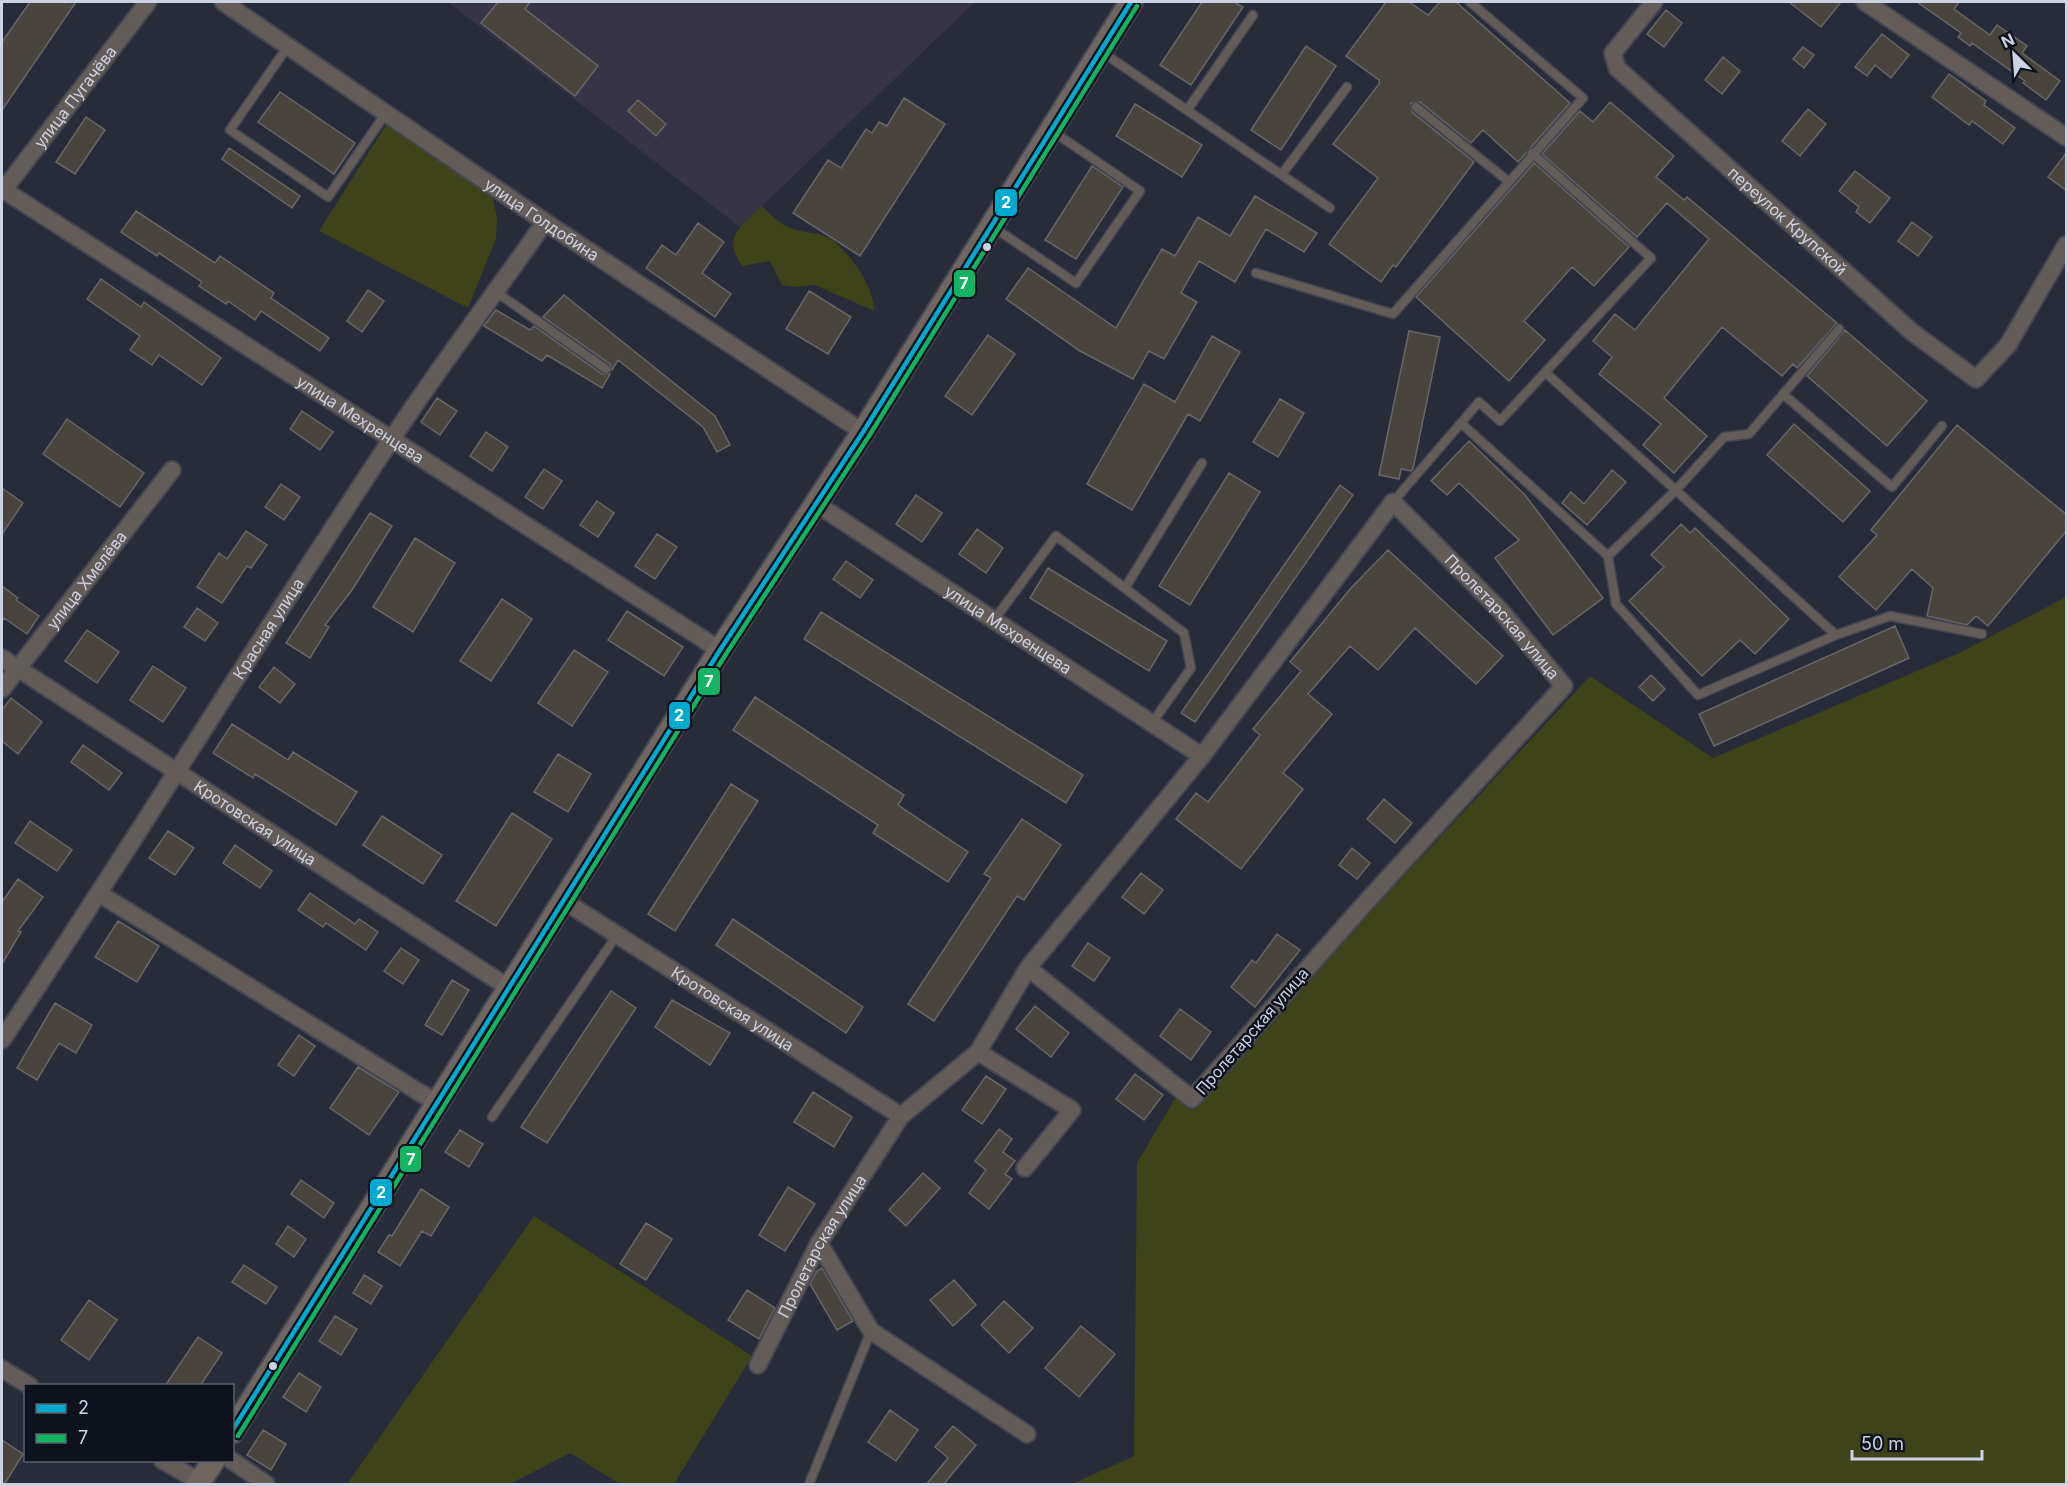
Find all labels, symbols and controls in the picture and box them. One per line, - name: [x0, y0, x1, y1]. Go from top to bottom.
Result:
- north arrow: [1984, 24, 2044, 84]
- text: N: [1998, 29, 2017, 52]
- street label: улица Пугачёва: [30, 42, 121, 152]
- street label: переулок Крупской: [1724, 162, 1851, 279]
- street label: улица Голдобина: [481, 174, 603, 265]
- line badge: 2: [994, 188, 1018, 217]
- text: 2: [1001, 192, 1011, 212]
- unlabelled marker: [981, 241, 993, 253]
- line badge: 7: [953, 269, 976, 298]
- text: 7: [959, 273, 969, 293]
- street label: улица Мехренцева: [293, 371, 428, 467]
- street label: улица Хмелёва: [42, 527, 131, 633]
- street label: Пролетарская улица: [1441, 550, 1564, 683]
- street label: Красная улица: [228, 574, 308, 683]
- street label: улица Мехренцева: [941, 581, 1076, 678]
- line badge: 7: [697, 667, 721, 696]
- text: 7: [704, 671, 714, 691]
- line badge: 2: [668, 701, 691, 730]
- text: 2: [674, 705, 684, 725]
- street label: Кротовская улица: [190, 776, 320, 870]
- street label: Кротовская улица: [668, 962, 798, 1055]
- street label: Пролетарская улица: [1191, 963, 1313, 1099]
- line badge: 7: [399, 1145, 422, 1173]
- text: 7: [406, 1149, 416, 1169]
- street label: Пролетарская улица: [773, 1171, 870, 1321]
- line badge: 2: [369, 1178, 393, 1207]
- text: 2: [376, 1182, 386, 1202]
- unlabelled marker: [267, 1360, 279, 1372]
- legend: [24, 1384, 234, 1462]
- text: 2: [78, 1397, 89, 1418]
- scale bar: [1852, 1423, 1982, 1461]
- text: 7: [78, 1427, 88, 1448]
- text: 50 m: [1861, 1433, 1904, 1454]

